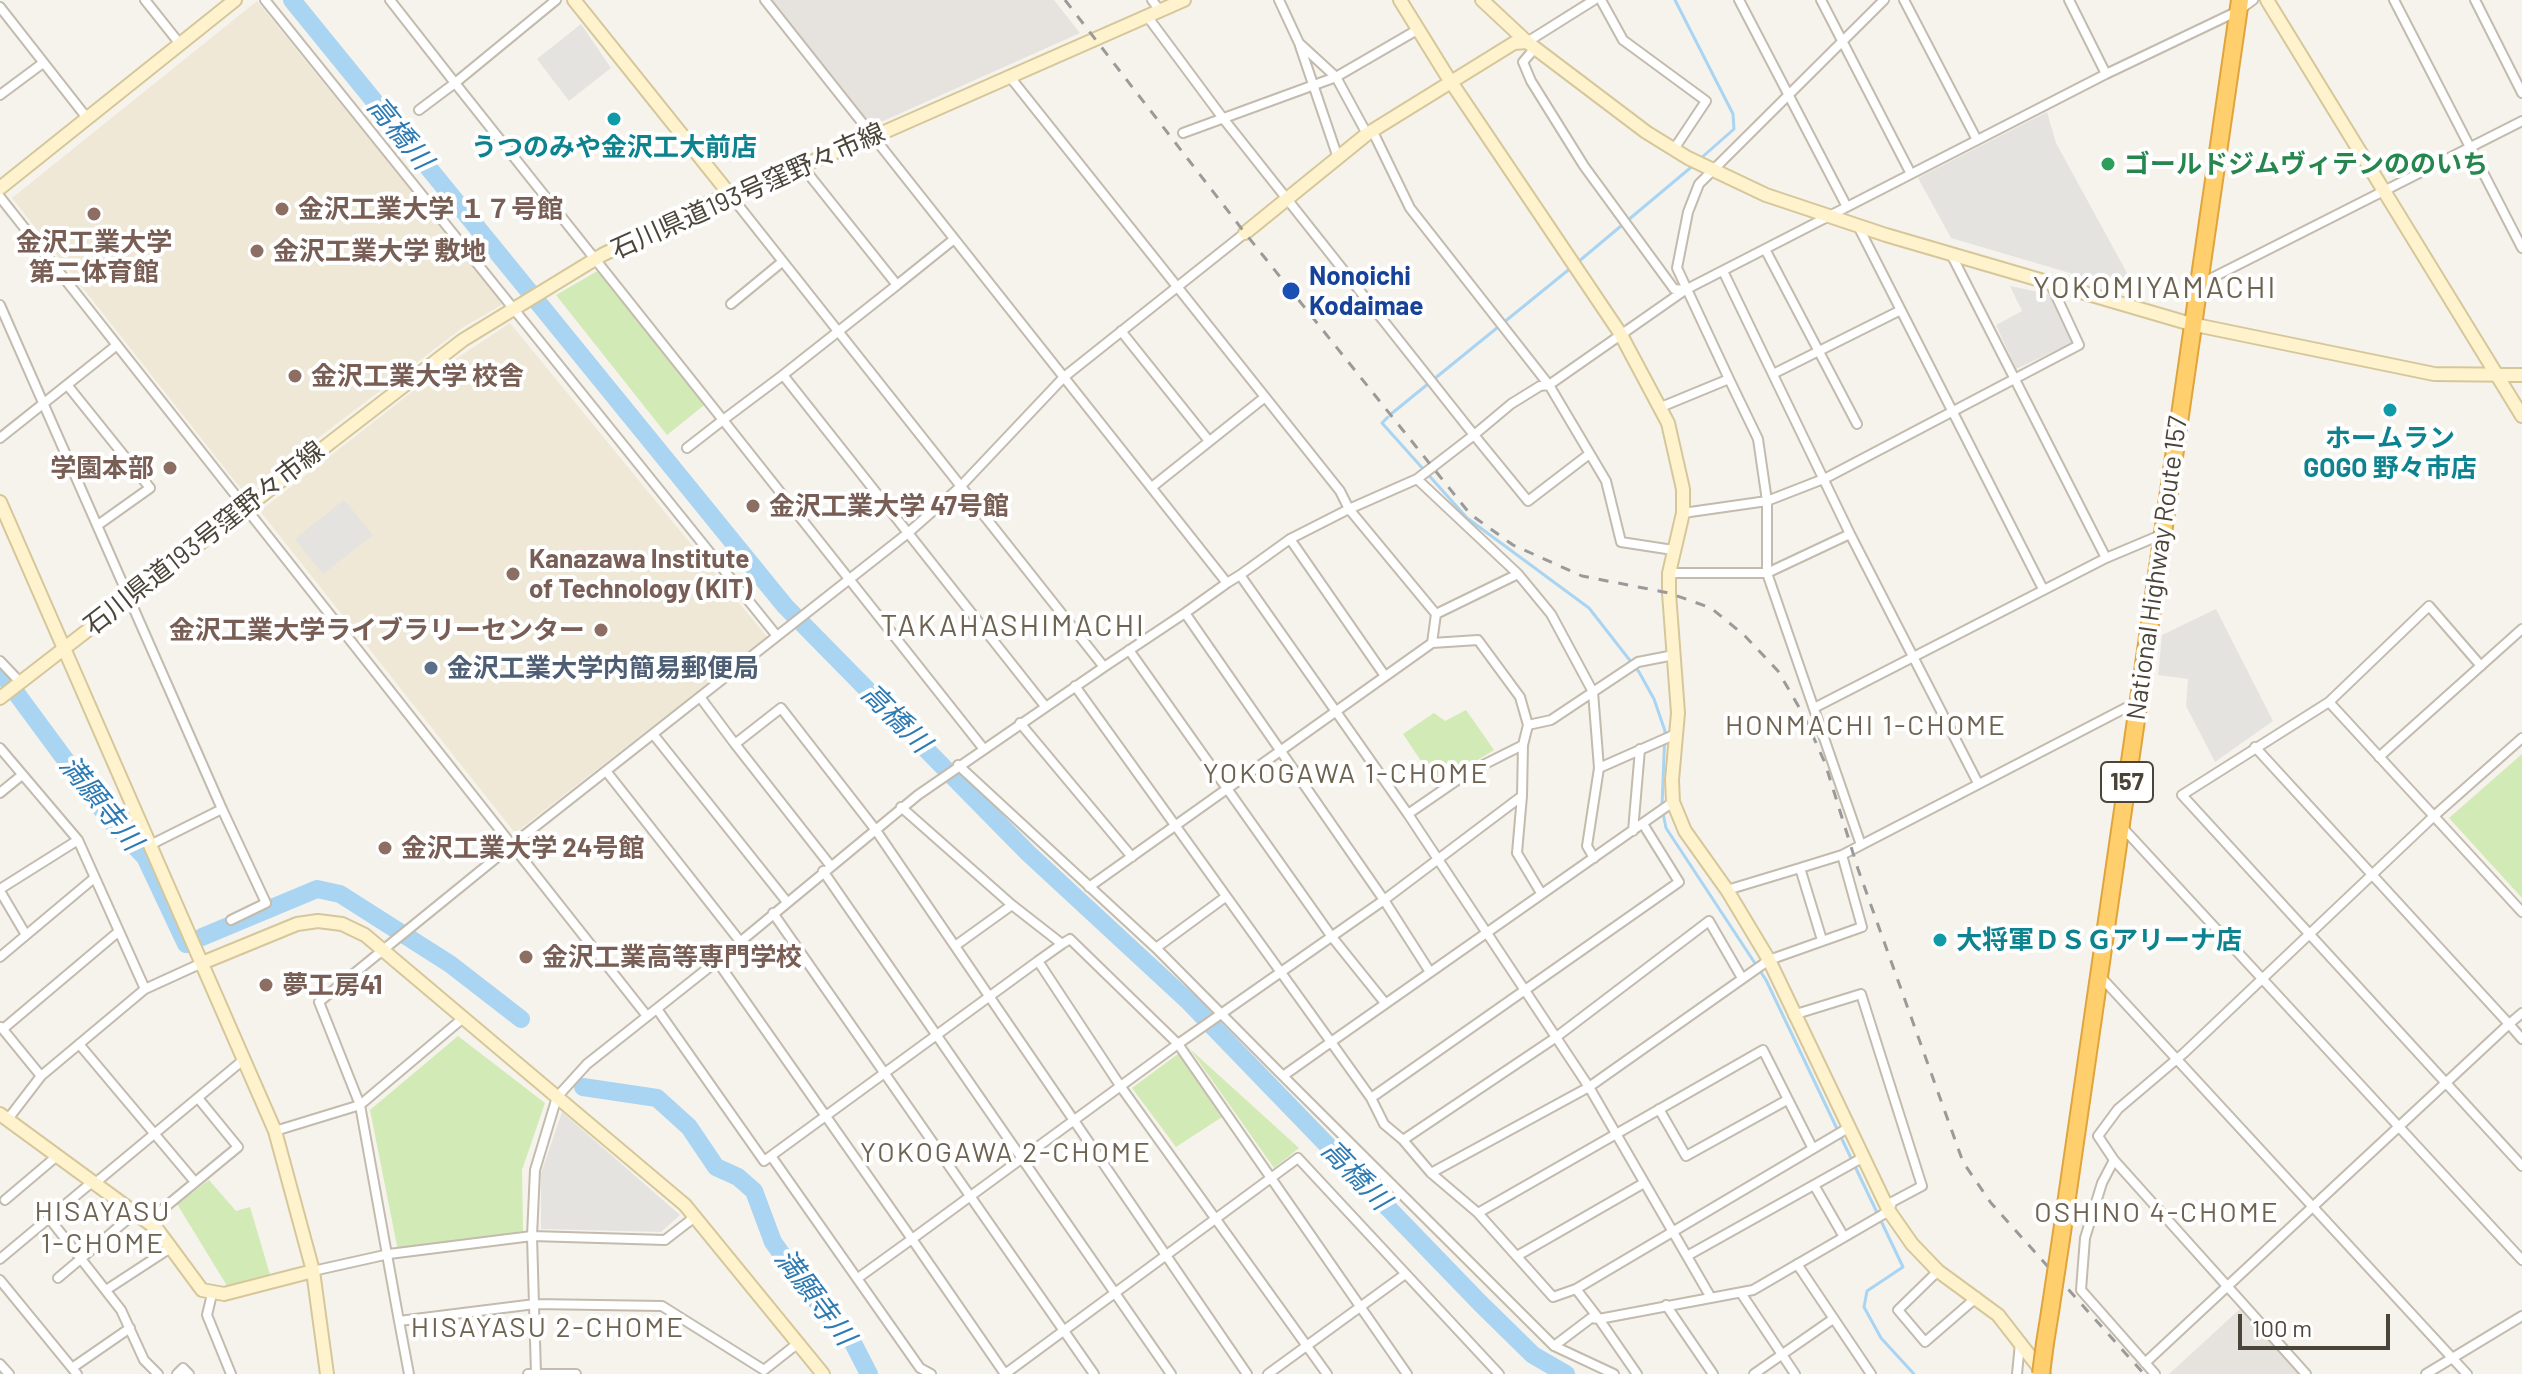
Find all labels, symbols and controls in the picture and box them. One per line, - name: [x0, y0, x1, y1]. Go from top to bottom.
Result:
- water label: 高橋川: [361, 90, 439, 176]
- marker: うつのみや金沢工大前店: [605, 110, 623, 128]
- street label: 石川県道193号窪野々市線: [606, 117, 890, 265]
- place label: うつのみや金沢工大前店: [471, 131, 757, 163]
- place label: ゴールドジムヴィテンののいち: [2124, 148, 2488, 180]
- marker: ゴールドジムヴィテンののいち: [2099, 155, 2117, 173]
- place label: 金沢工業大学 １７号館: [298, 193, 563, 225]
- marker: 金沢工業大学 １７号館: [273, 200, 291, 218]
- marker: 金沢工業大学 第二体育館: [85, 205, 103, 223]
- place label: 金沢工業大学 第二体育館: [16, 226, 172, 288]
- place label: 金沢工業大学 敷地: [273, 235, 486, 267]
- marker: 金沢工業大学 敷地: [248, 242, 266, 260]
- place label: Nonoichi Kodaimae: [1309, 260, 1424, 322]
- district label: YOKOMIYAMACHI: [2033, 270, 2277, 306]
- marker: Nonoichi Kodaimae: [1280, 280, 1302, 302]
- place label: 金沢工業大学 校舎: [311, 360, 524, 392]
- marker: 金沢工業大学 校舎: [286, 367, 304, 385]
- marker: ホームラン GOGO 野々市店: [2381, 401, 2399, 419]
- street label: National Highway Route 157: [2120, 414, 2194, 722]
- place label: ホームラン GOGO 野々市店: [2303, 422, 2477, 484]
- street label: 石川県道193号窪野々市線: [78, 435, 330, 641]
- place label: 学園本部: [50, 452, 154, 484]
- marker: 学園本部: [161, 459, 179, 477]
- place label: 金沢工業大学 47号館: [769, 490, 1009, 522]
- marker: 金沢工業大学 47号館: [744, 497, 762, 515]
- place label: Kanazawa Institute of Technology (KIT): [529, 543, 752, 604]
- marker: Kanazawa Institute of Technology (KIT): [504, 565, 522, 583]
- district label: TAKAHASHIMACHI: [880, 608, 1146, 644]
- place label: 金沢工業大学ライブラリーセンター: [169, 614, 585, 646]
- marker: 金沢工業大学ライブラリーセンター: [592, 621, 610, 639]
- place label: 金沢工業大学内簡易郵便局: [447, 652, 759, 684]
- marker: 金沢工業大学内簡易郵便局: [422, 659, 440, 677]
- water label: 高橋川: [854, 676, 938, 760]
- district label: HONMACHI 1-CHOME: [1725, 709, 2007, 743]
- water label: 満願寺川: [53, 749, 149, 857]
- district label: YOKOGAWA 1-CHOME: [1203, 757, 1489, 791]
- road number: 157: [2101, 762, 2153, 802]
- place label: 金沢工業大学 24号館: [401, 832, 644, 864]
- marker: 金沢工業大学 24号館: [376, 839, 394, 857]
- place label: 大将軍ＤＳＧアリーナ店: [1956, 924, 2242, 956]
- marker: 大将軍ＤＳＧアリーナ店: [1931, 931, 1949, 949]
- place label: 金沢工業高等専門学校: [542, 941, 802, 973]
- marker: 金沢工業高等専門学校: [517, 948, 535, 966]
- place label: 夢工房41: [282, 969, 382, 1001]
- marker: 夢工房41: [257, 976, 275, 994]
- water label: 高橋川: [1315, 1133, 1397, 1217]
- district label: YOKOGAWA 2-CHOME: [860, 1136, 1152, 1170]
- district label: HISAYASU 1-CHOME: [35, 1195, 171, 1261]
- district label: OSHINO 4-CHOME: [2034, 1196, 2280, 1230]
- water label: 満願寺川: [768, 1242, 862, 1352]
- scale bar: [2242, 1298, 2394, 1348]
- district label: HISAYASU 2-CHOME: [411, 1311, 685, 1345]
- text: 100 m: [2252, 1313, 2312, 1342]

